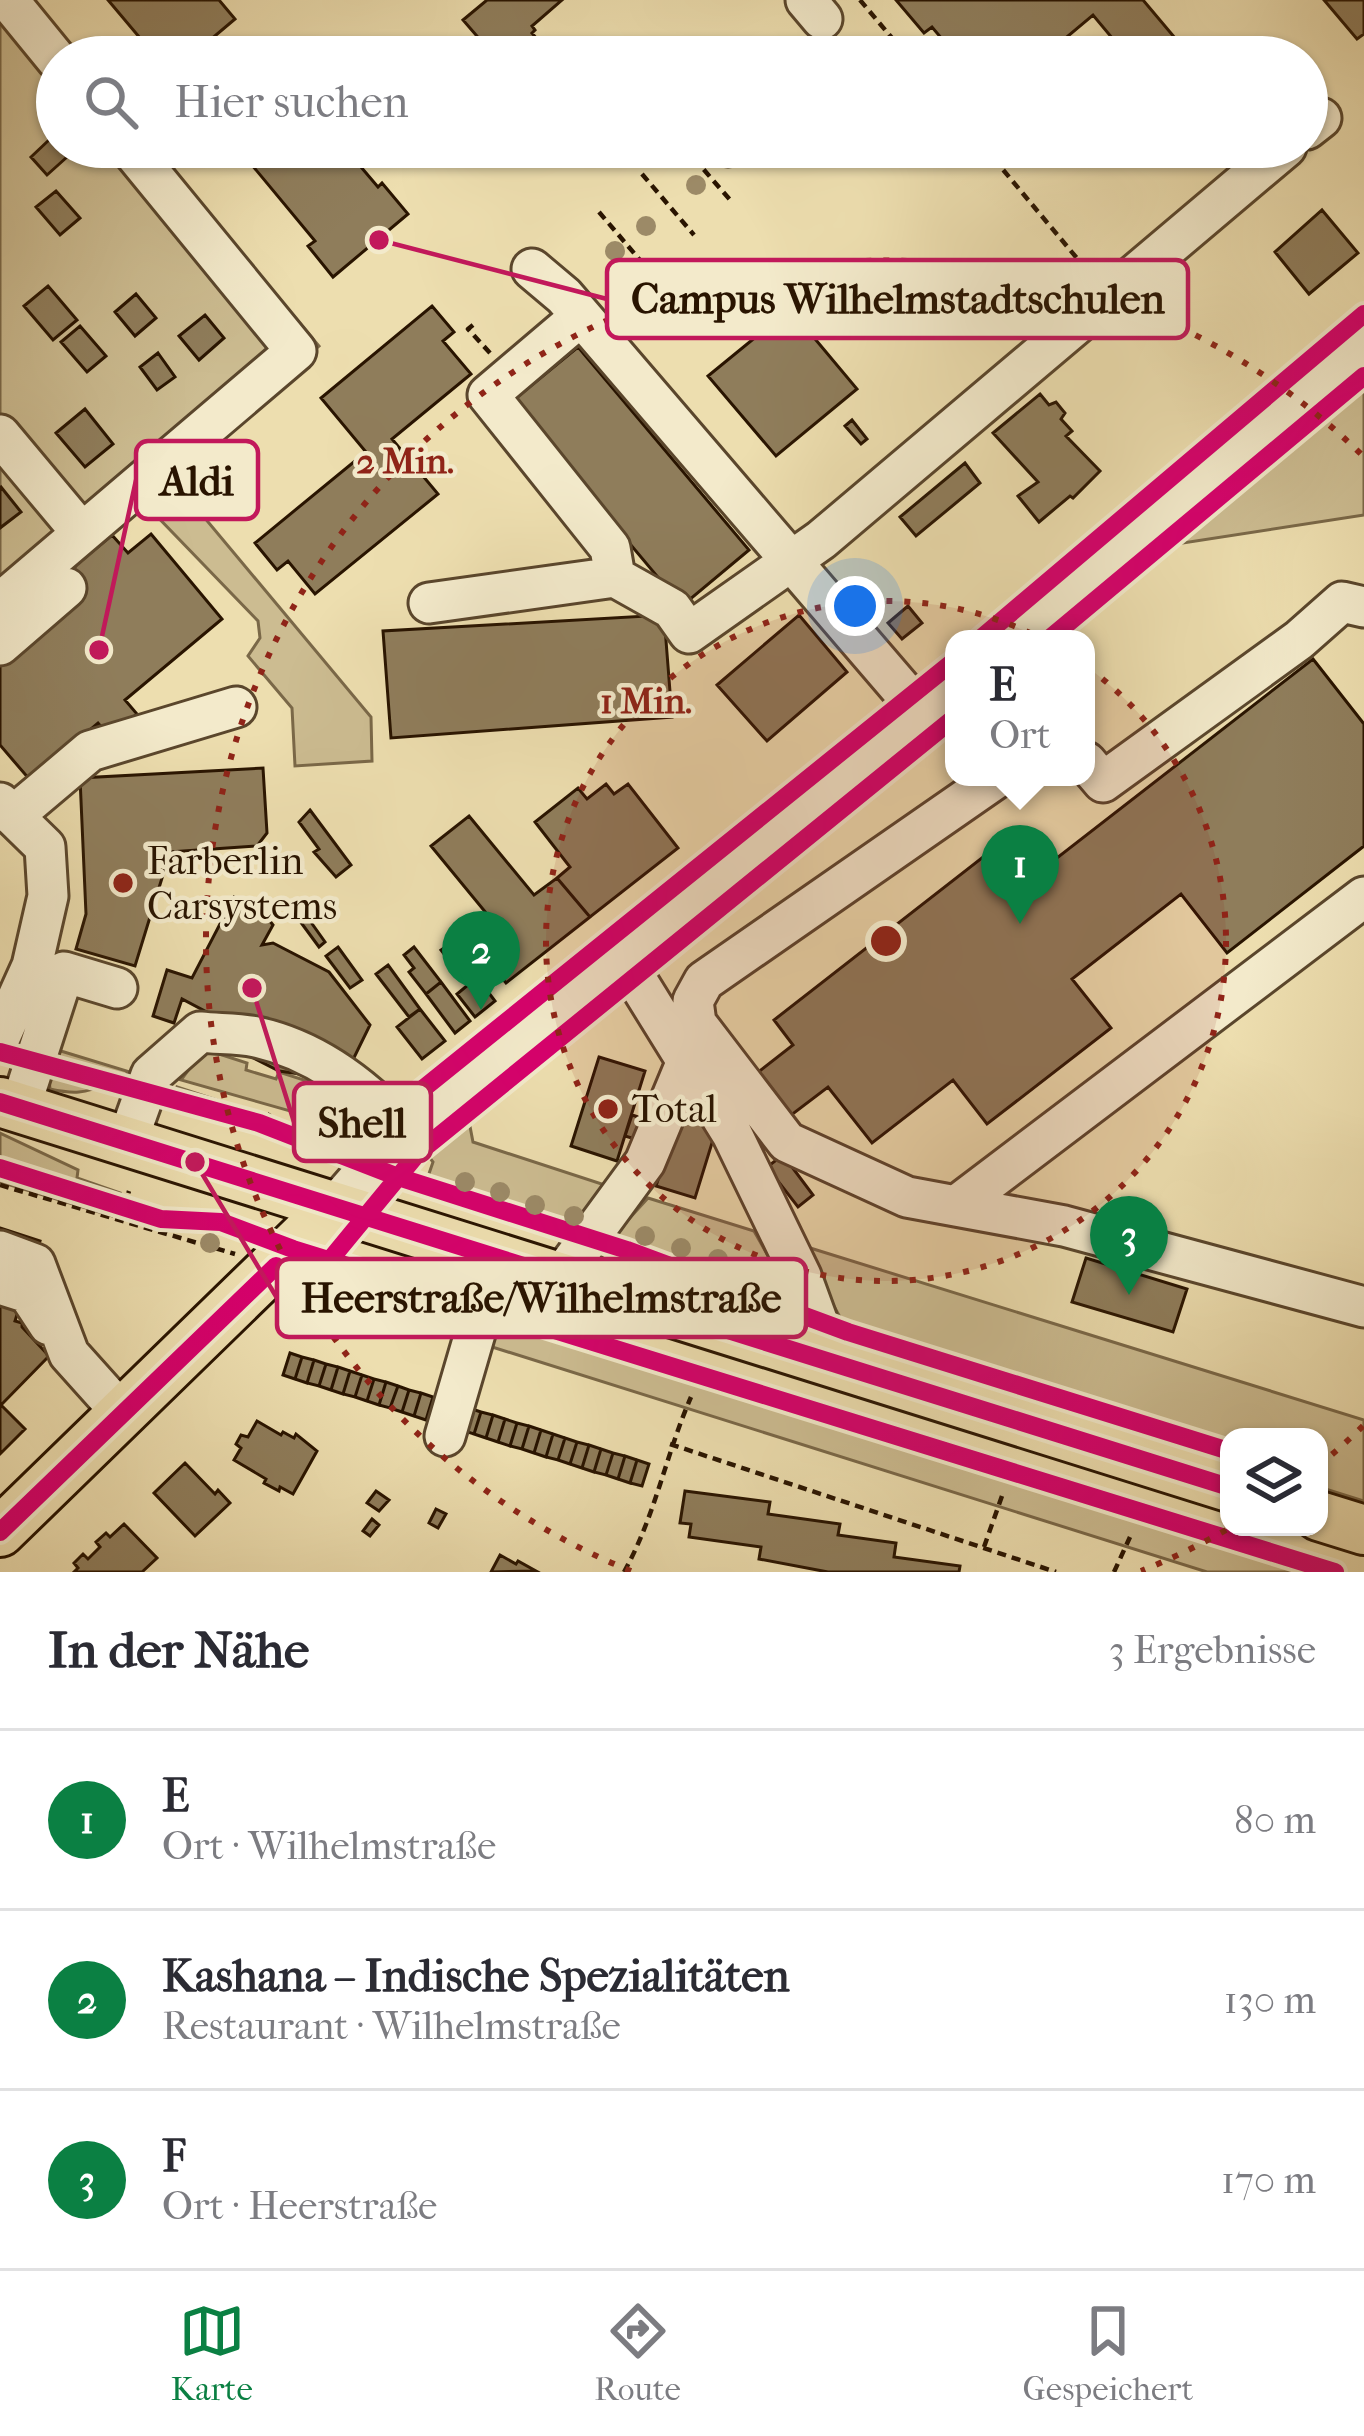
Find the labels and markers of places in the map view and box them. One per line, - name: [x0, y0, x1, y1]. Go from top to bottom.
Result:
- callout: Campus Wilhelmstadtschulen: [607, 260, 1188, 338]
- callout: Aldi: [136, 441, 258, 519]
- pin: 1: [981, 825, 1059, 924]
- place label: Farberlin Carsystems: [147, 838, 337, 929]
- marker: Farberlin Carsystems: [110, 870, 136, 896]
- pin: 2: [442, 911, 520, 1010]
- centre of rings: [865, 920, 907, 962]
- callout: Shell: [294, 1083, 431, 1161]
- place label: Total: [632, 1086, 717, 1132]
- marker: Total: [595, 1096, 621, 1122]
- pin: 3: [1090, 1196, 1168, 1295]
- callout: Heerstraße/Wilhelmstraße: [277, 1259, 806, 1337]

